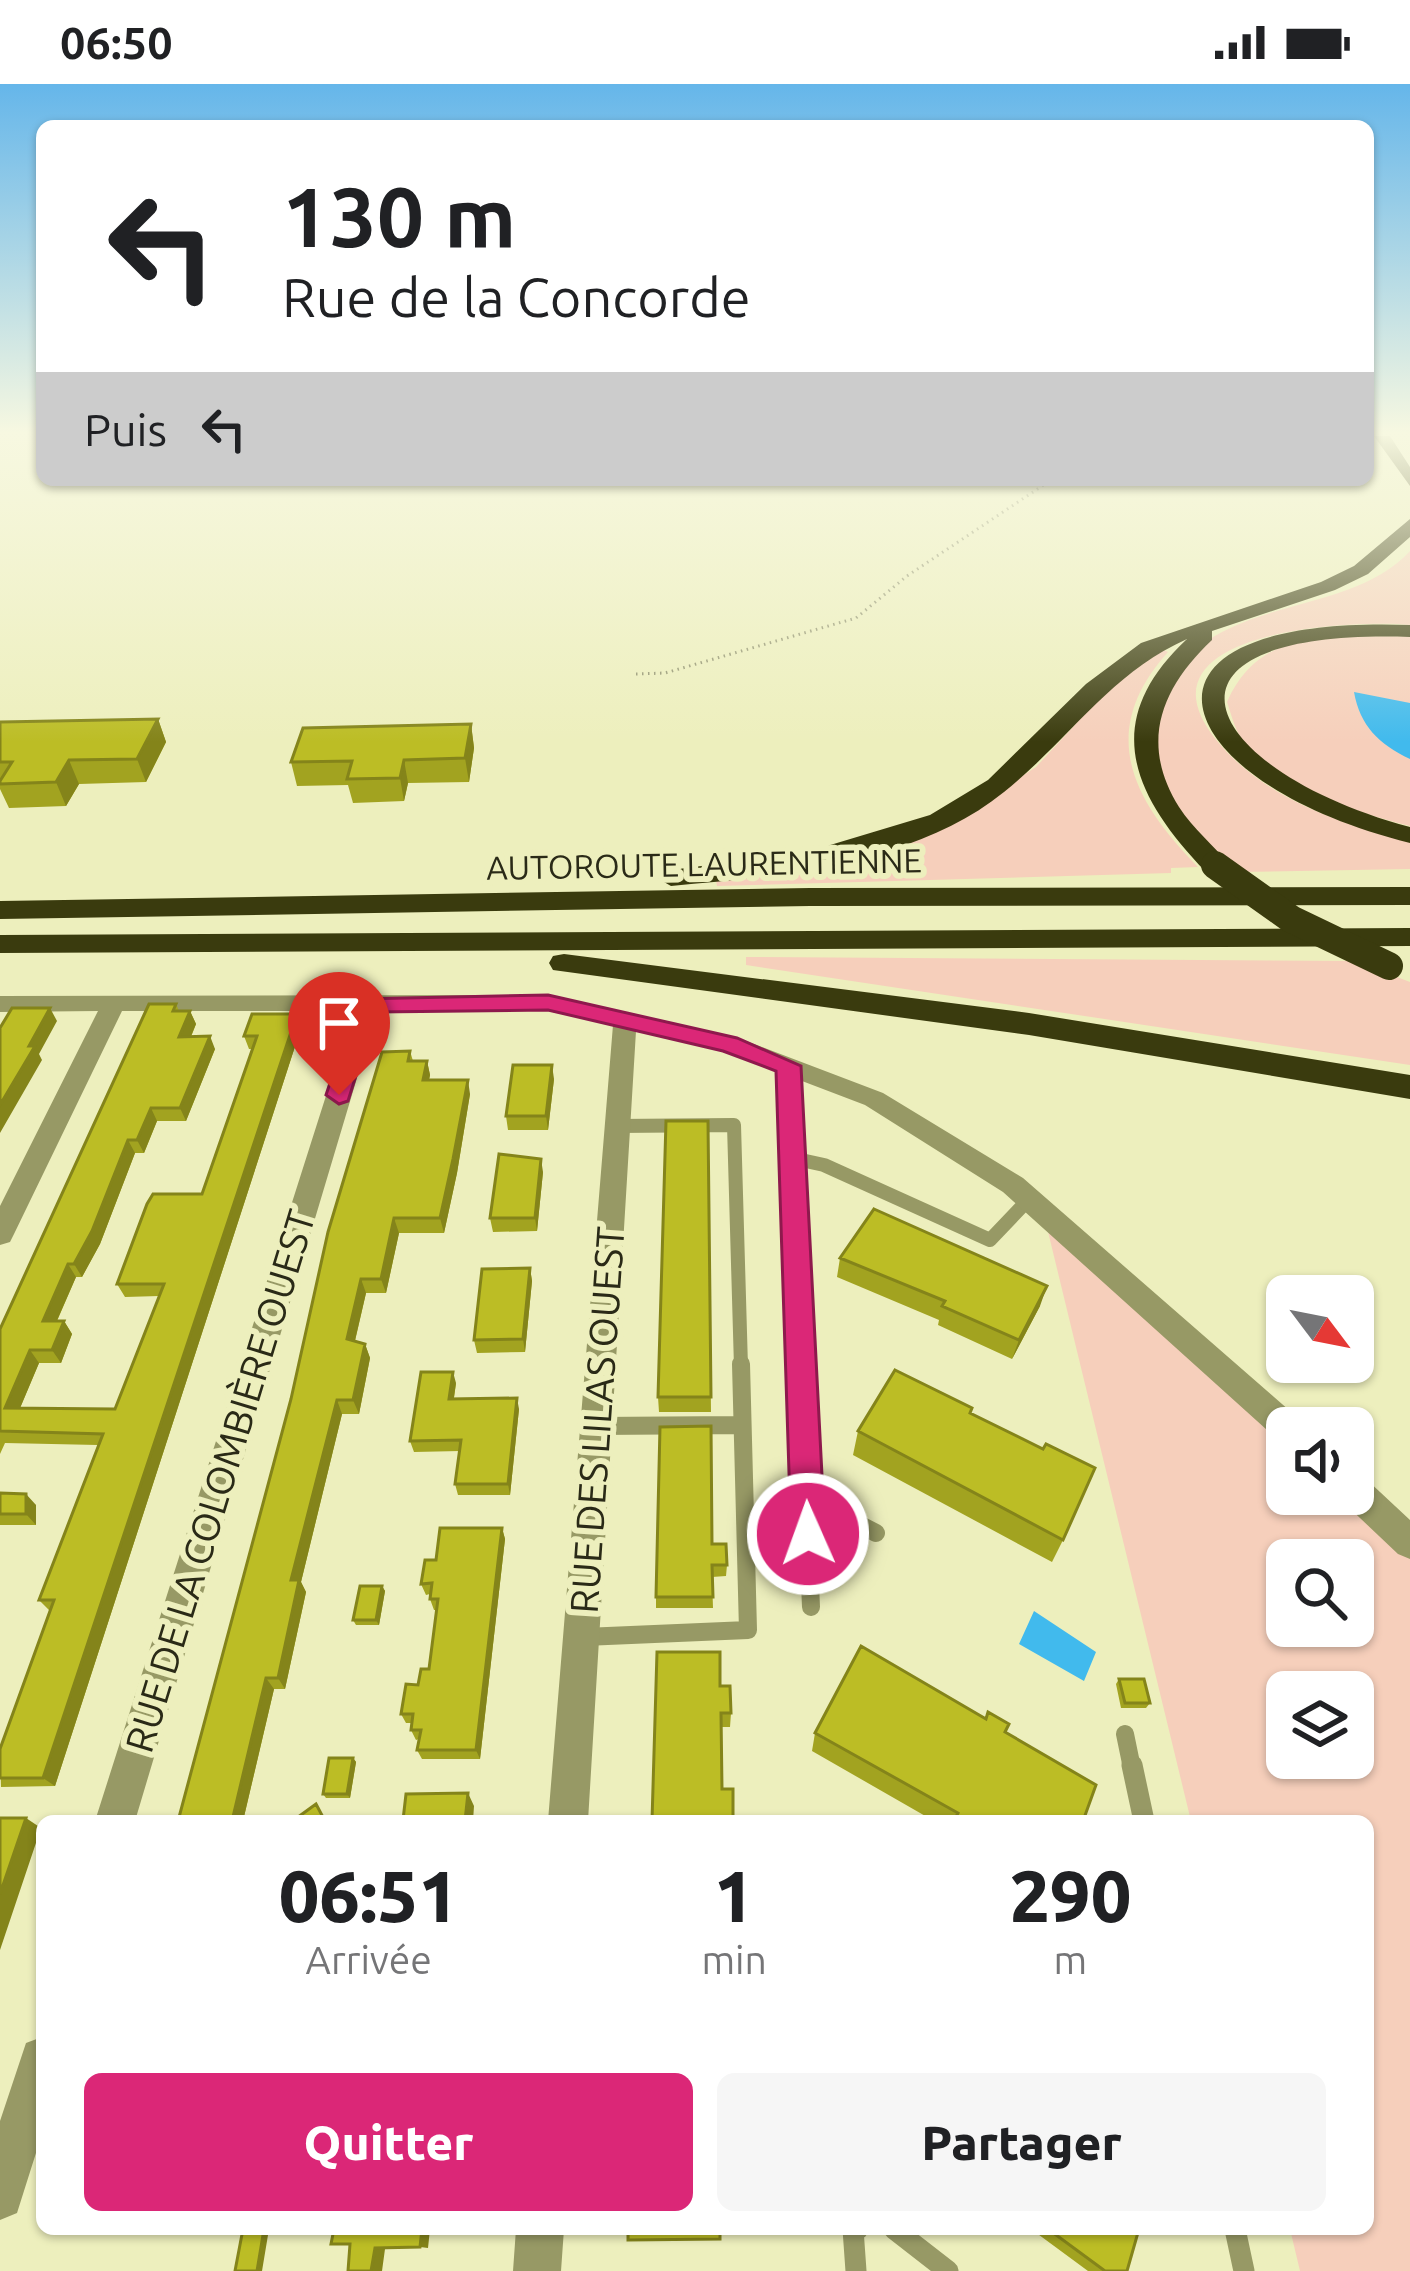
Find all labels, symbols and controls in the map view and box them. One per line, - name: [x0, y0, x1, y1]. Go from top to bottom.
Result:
- text: 06:50: [60, 17, 173, 68]
- icon: left: [84, 168, 240, 324]
- text: 130 m: [282, 169, 516, 263]
- text: Rue de la Concorde: [282, 267, 751, 327]
- icon: left: [191, 396, 257, 462]
- text: Puis: [84, 404, 167, 455]
- street label: AUTOROUTE LAURENTIENNE: [486, 841, 922, 886]
- pin: [288, 972, 390, 1095]
- icon: arrive: [306, 990, 372, 1056]
- street label: RUE DE LA COLOMBIÈRE OUEST: [115, 1204, 323, 1757]
- street label: RUE DES LILAS OUEST: [562, 1225, 631, 1615]
- north arrow: [1266, 1275, 1374, 1383]
- map controls: [1266, 1275, 1374, 1779]
- button: sound: [1266, 1407, 1374, 1515]
- position arrow: [745, 1471, 871, 1597]
- button: search: [1266, 1539, 1374, 1647]
- button: layers: [1266, 1671, 1374, 1779]
- text: 06:51: [279, 1855, 459, 1936]
- text: 1: [714, 1855, 754, 1936]
- text: 290: [1009, 1855, 1131, 1936]
- text: Arrivée: [306, 1938, 432, 1981]
- text: min: [701, 1938, 767, 1981]
- text: m: [1054, 1938, 1087, 1981]
- button: Quitter: [84, 2073, 693, 2211]
- button: Partager: [717, 2073, 1326, 2211]

